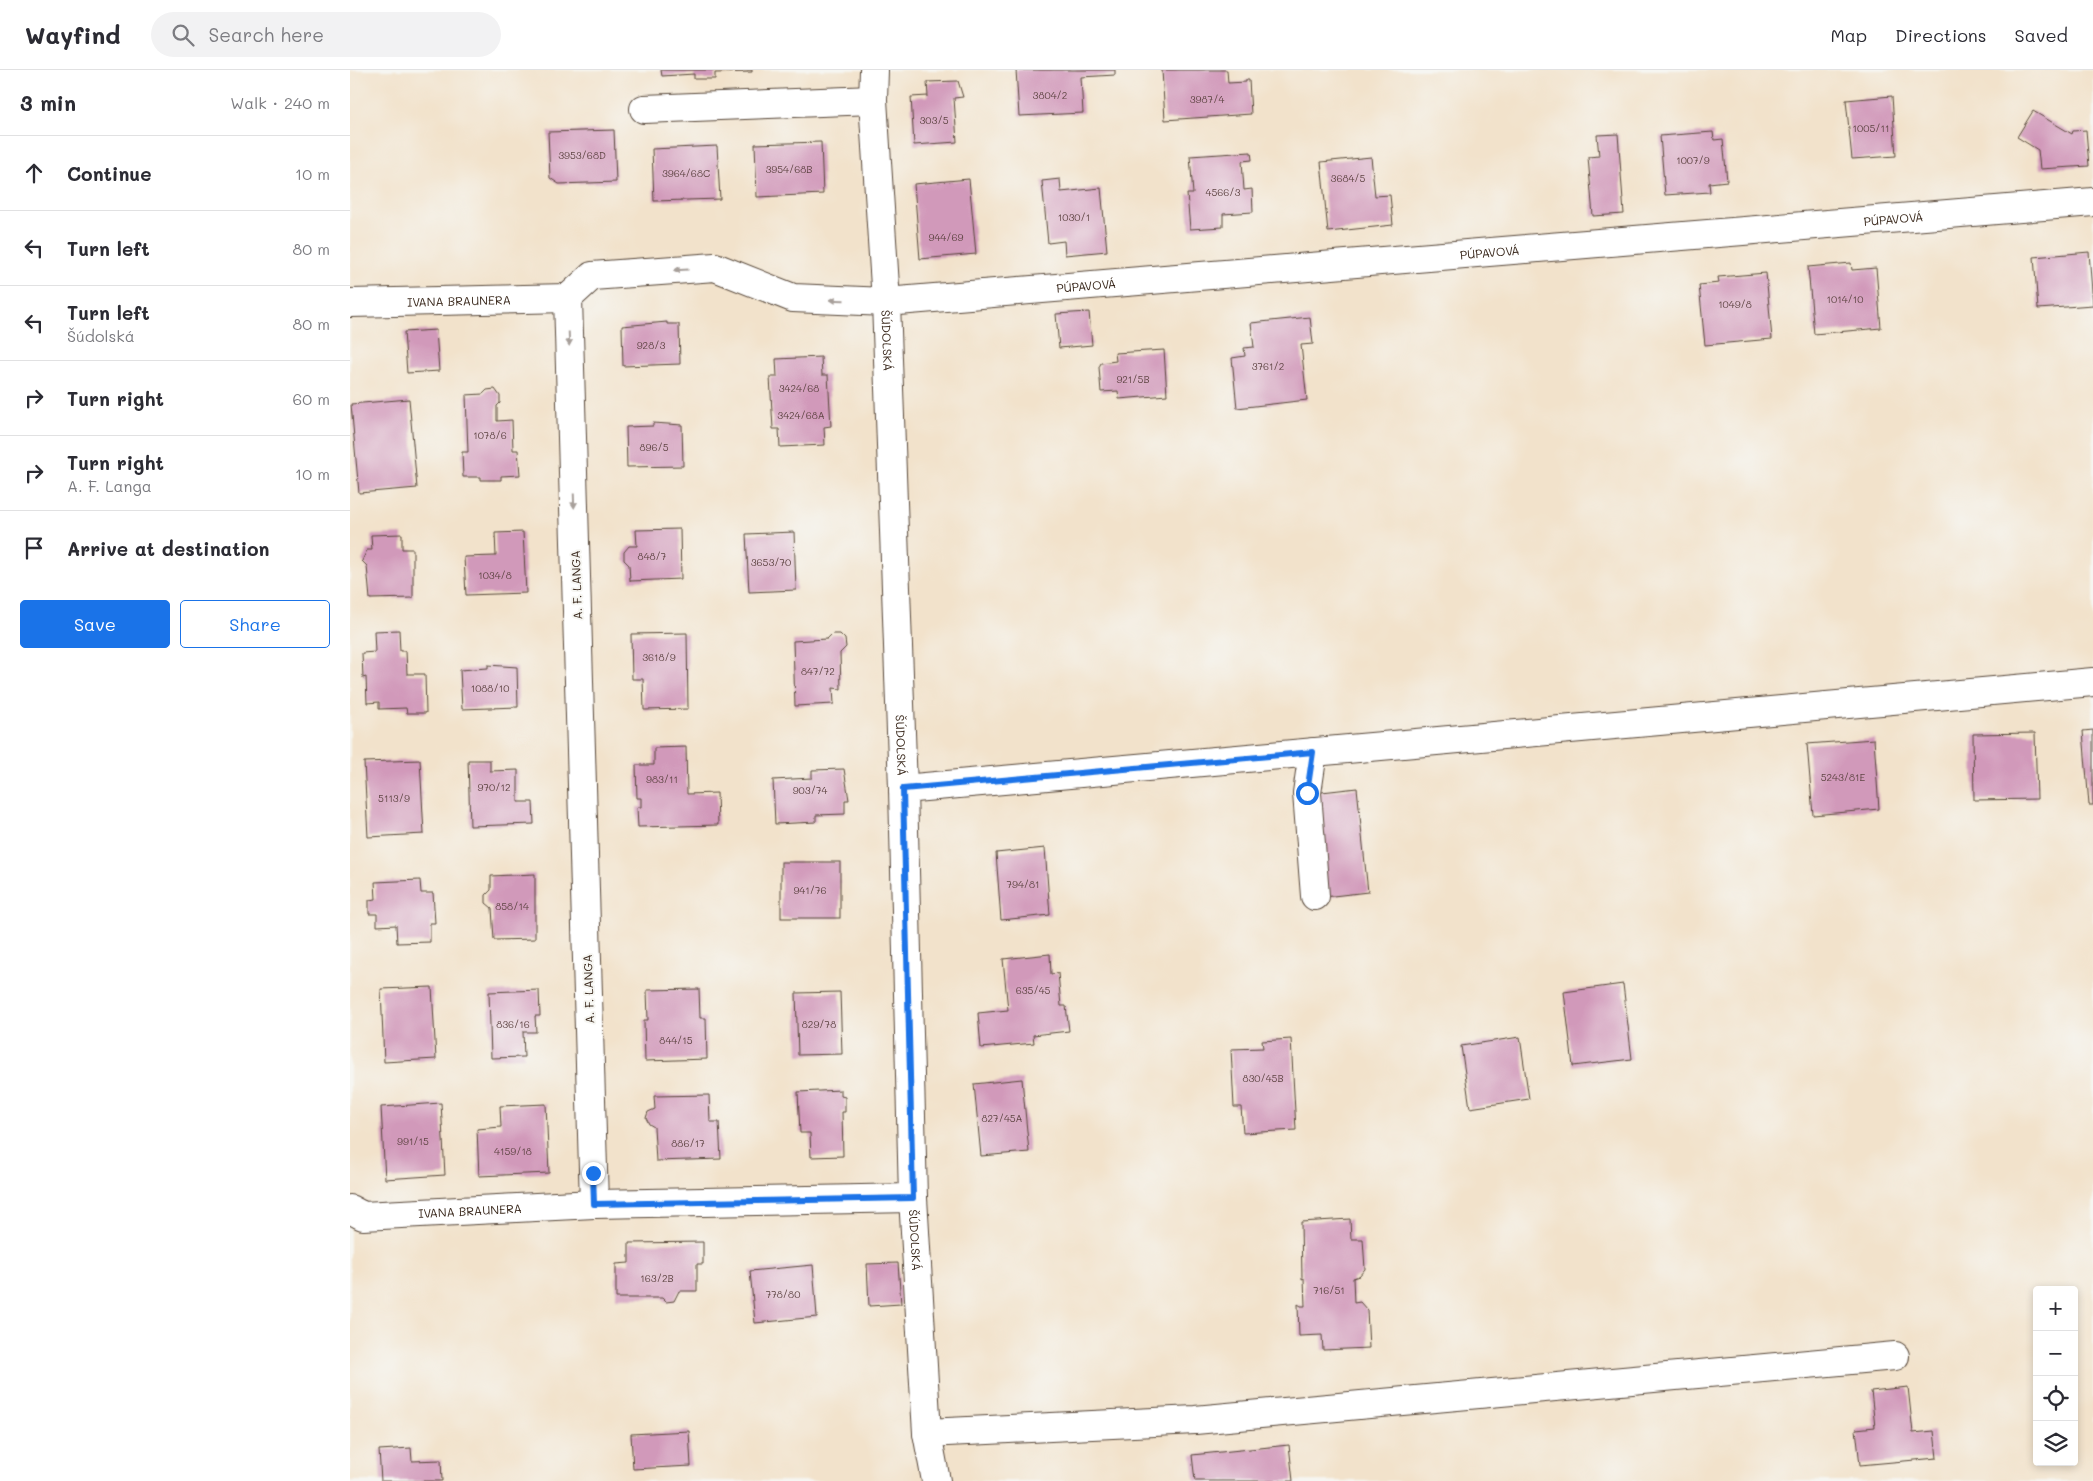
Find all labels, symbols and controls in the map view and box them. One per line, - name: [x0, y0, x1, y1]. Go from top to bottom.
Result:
- search box: [151, 12, 501, 57]
- text: Wayfind: [25, 19, 121, 50]
- icon: search: [169, 21, 197, 49]
- text: Search here: [209, 22, 324, 47]
- text: Map: [1830, 23, 1867, 47]
- text: Directions: [1895, 23, 1987, 47]
- text: Saved: [2015, 23, 2068, 47]
- house number: 3804/2: [1033, 88, 1067, 102]
- text: 3 min: [20, 89, 76, 116]
- text: Walk · 240 m: [230, 92, 330, 113]
- house number: 3987/4: [1190, 92, 1224, 106]
- house number: 303/5: [920, 113, 949, 127]
- house number: 1005/11: [1853, 121, 1889, 135]
- house number: 3953/68D: [558, 148, 606, 162]
- house number: 1007/9: [1676, 153, 1710, 167]
- icon: ahead: [20, 159, 48, 187]
- text: Continue: [67, 161, 152, 186]
- house number: 3954/68B: [765, 162, 813, 176]
- text: 10 m: [295, 163, 330, 184]
- house number: 3964/68C: [662, 166, 710, 180]
- house number: 3684/5: [1331, 171, 1366, 185]
- house number: 4566/3: [1206, 185, 1241, 199]
- street label: PÚPAVOVÁ: [1863, 208, 1924, 229]
- house number: 1030/1: [1058, 210, 1090, 224]
- house number: 944/69: [929, 230, 964, 244]
- icon: left: [20, 234, 48, 262]
- text: Turn left: [67, 236, 150, 261]
- text: 80 m: [293, 238, 330, 259]
- street label: PÚPAVOVÁ: [1459, 242, 1520, 262]
- one-way arrow: [672, 266, 688, 274]
- street label: PÚPAVOVÁ: [1056, 275, 1116, 296]
- street label: IVANA BRAUNERA: [407, 291, 511, 310]
- house number: 1014/10: [1827, 292, 1863, 306]
- one-way arrow: [829, 295, 845, 303]
- house number: 1049/8: [1718, 297, 1752, 311]
- text: Turn left: [67, 300, 150, 325]
- icon: left: [20, 309, 48, 337]
- street label: ŠÚDOLSKÁ: [878, 310, 896, 371]
- text: 80 m: [293, 313, 330, 334]
- text: Šúdolská: [67, 325, 135, 346]
- one-way arrow: [565, 331, 573, 347]
- house number: 928/3: [637, 338, 665, 352]
- house number: 3761/2: [1252, 359, 1284, 373]
- house number: 921/5B: [1116, 372, 1150, 386]
- house number: 3424/68: [779, 381, 819, 395]
- icon: right: [20, 384, 48, 412]
- text: Turn right: [67, 386, 164, 411]
- text: 60 m: [293, 388, 330, 409]
- house number: 3424/68A: [777, 408, 825, 422]
- house number: 1078/6: [473, 428, 507, 442]
- house number: 896/5: [639, 440, 669, 454]
- text: Turn right: [67, 450, 164, 475]
- icon: right: [20, 459, 48, 487]
- text: 10 m: [295, 463, 330, 484]
- text: A. F. Langa: [67, 475, 152, 496]
- one-way arrow: [570, 494, 578, 510]
- icon: arrive: [20, 534, 48, 562]
- text: Arrive at destination: [67, 536, 270, 561]
- house number: 848/7: [638, 549, 667, 563]
- street label: A. F. LANGA: [567, 550, 585, 620]
- house number: 3653/70: [751, 555, 791, 569]
- house number: 1034/8: [478, 568, 512, 582]
- button: Save: [20, 600, 170, 648]
- button: Share: [180, 600, 330, 648]
- house number: 3618/9: [642, 650, 676, 664]
- house number: 847/72: [801, 664, 835, 678]
- house number: 1088/10: [471, 681, 509, 695]
- street label: ŠÚDOLSKÁ: [892, 714, 911, 776]
- house number: 5243/81E: [1821, 770, 1866, 784]
- house number: 983/11: [646, 772, 678, 786]
- house number: 970/12: [478, 780, 510, 794]
- route start: [1296, 782, 1319, 805]
- house number: 903/74: [793, 783, 827, 797]
- house number: 5113/9: [378, 791, 410, 805]
- house number: 794/81: [1006, 877, 1040, 891]
- house number: 941/76: [793, 883, 827, 897]
- house number: 858/14: [495, 899, 529, 913]
- street label: A. F. LANGA: [579, 954, 597, 1024]
- house number: 635/45: [1016, 983, 1051, 997]
- house number: 836/16: [496, 1017, 530, 1031]
- house number: 829/78: [802, 1017, 836, 1031]
- house number: 844/15: [659, 1033, 693, 1047]
- house number: 830/45B: [1242, 1071, 1284, 1085]
- house number: 827/45A: [981, 1111, 1023, 1125]
- house number: 991/15: [397, 1134, 429, 1148]
- house number: 886/17: [671, 1136, 705, 1150]
- house number: 4159/18: [494, 1144, 532, 1158]
- route end: [582, 1162, 605, 1185]
- street label: IVANA BRAUNERA: [418, 1200, 522, 1221]
- street label: ŠÚDOLSKÁ: [906, 1209, 925, 1271]
- house number: 163/2B: [640, 1271, 674, 1285]
- house number: 716/51: [1313, 1283, 1345, 1297]
- map controls: [2033, 1286, 2078, 1466]
- button: +: [2033, 1286, 2078, 1331]
- house number: 778/80: [766, 1287, 800, 1301]
- button: −: [2033, 1331, 2078, 1376]
- button: locate: [2033, 1376, 2078, 1421]
- button: layers: [2033, 1421, 2078, 1466]

